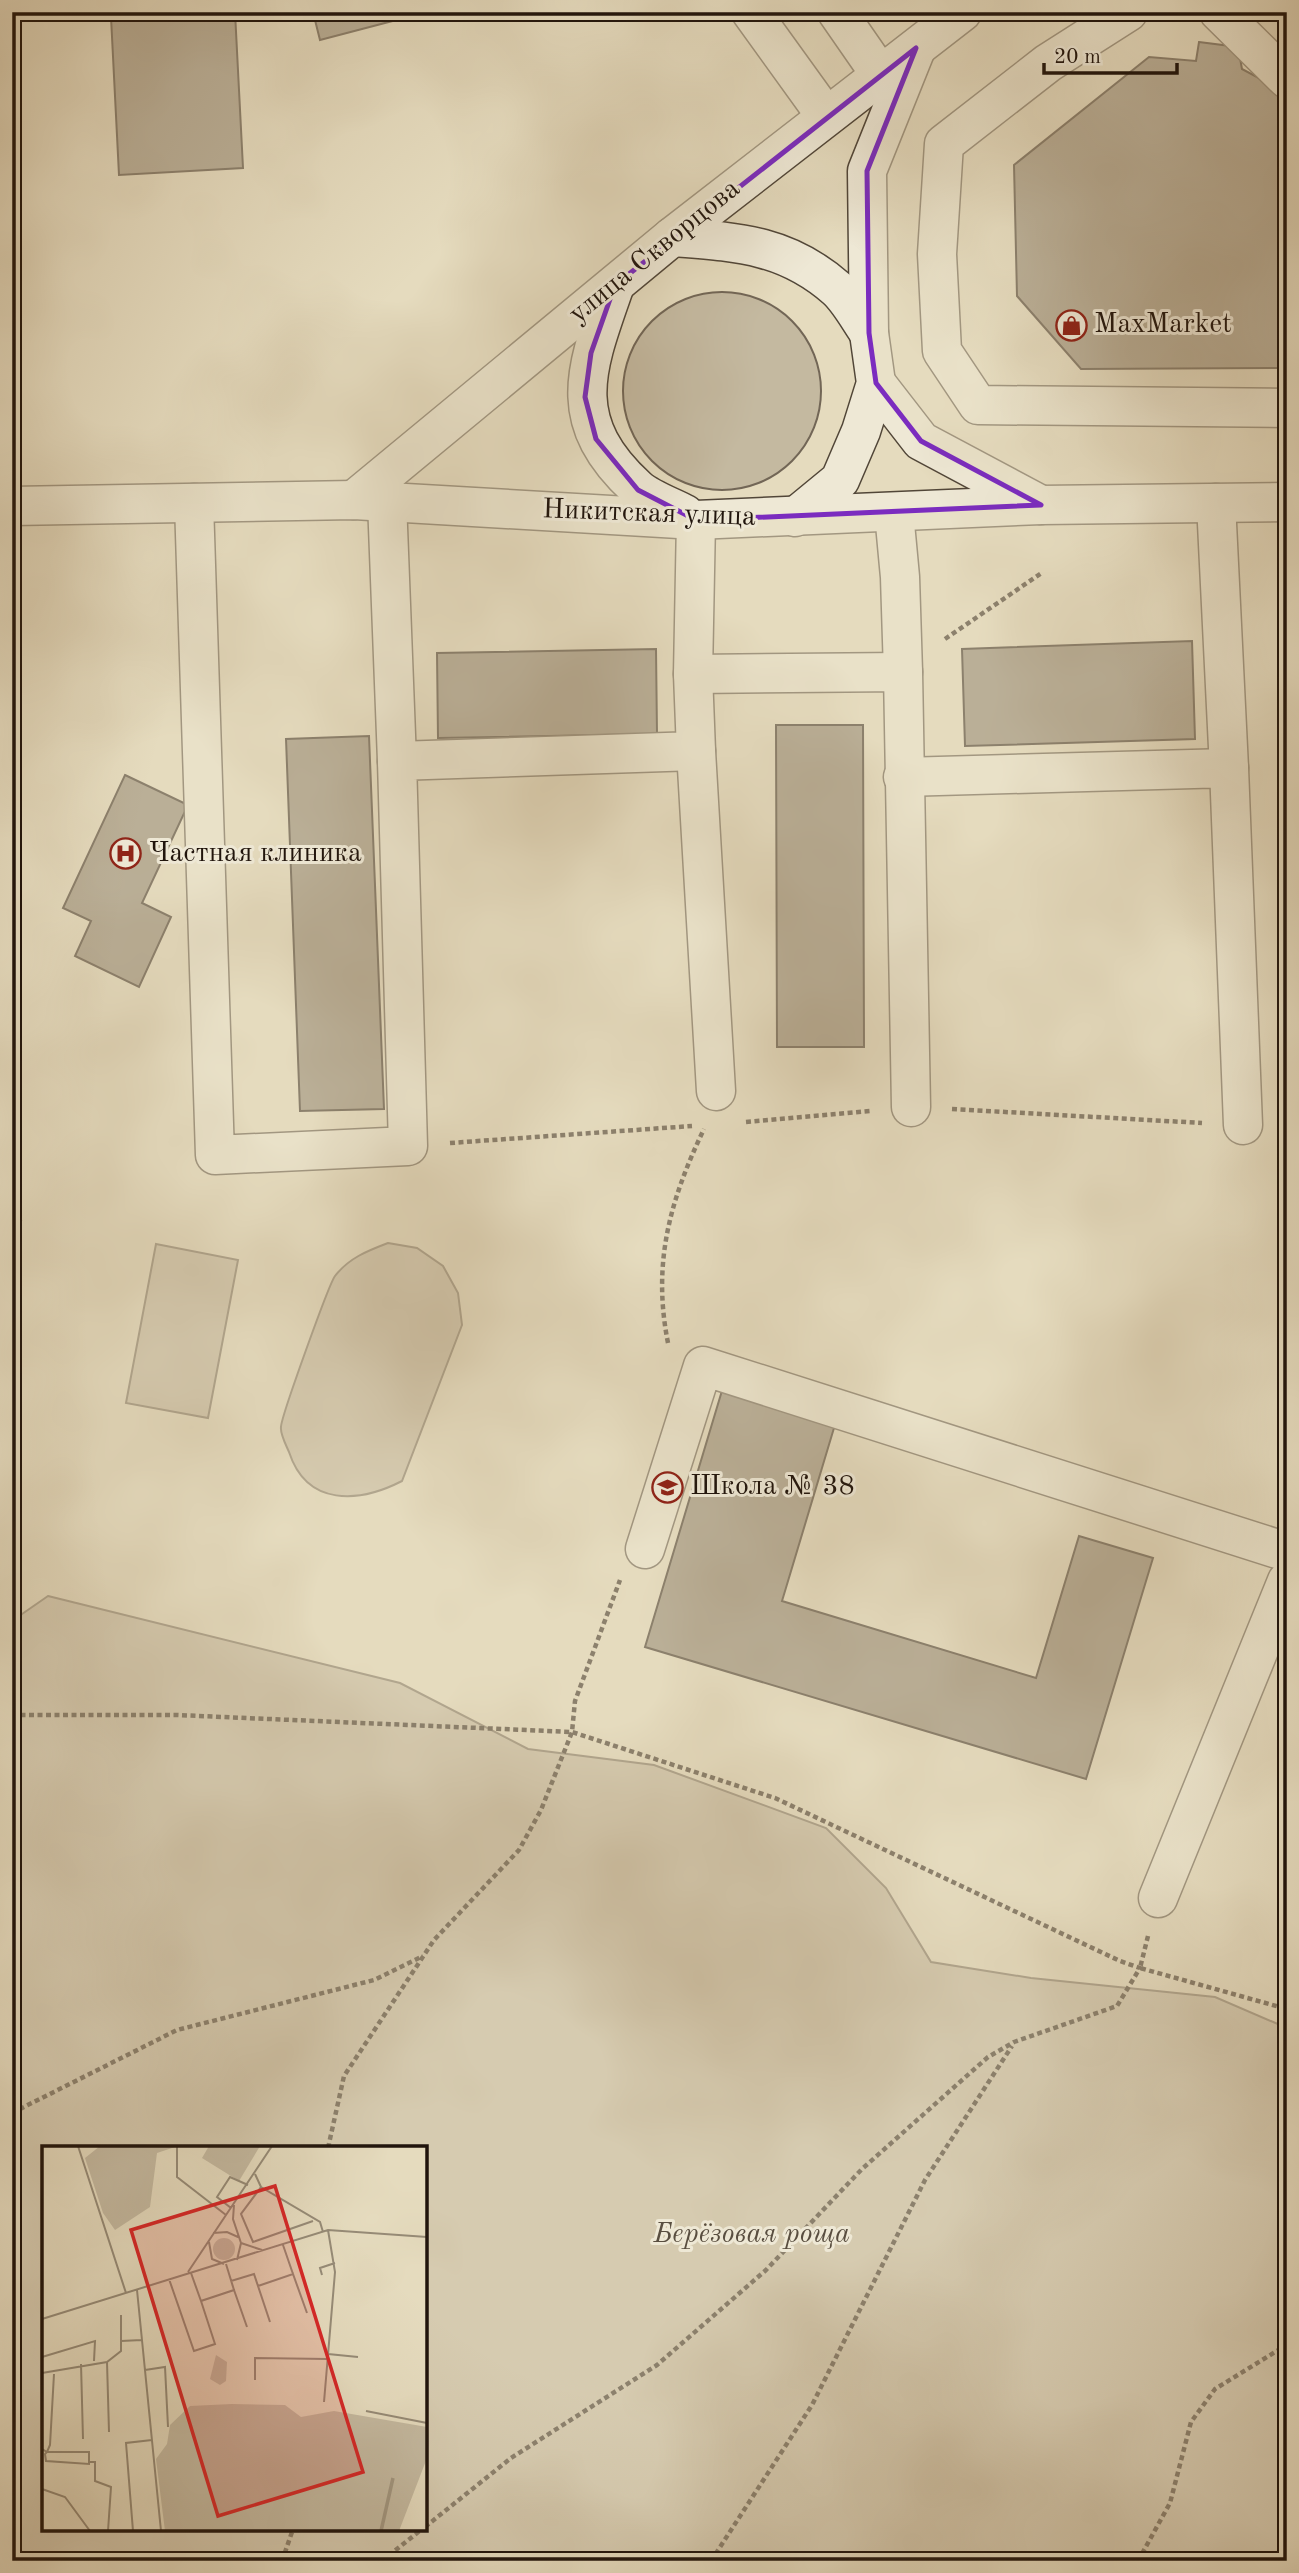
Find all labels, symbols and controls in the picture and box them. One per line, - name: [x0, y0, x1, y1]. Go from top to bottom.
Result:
- scale bar: [1044, 32, 1176, 76]
- text: 20 m: [1054, 47, 1101, 68]
- street label: улица Скворцова: [564, 175, 746, 329]
- shop icon: MaxMarket: [1054, 308, 1088, 342]
- place label: MaxMarket: [1094, 311, 1232, 339]
- street label: Никитская улица: [542, 496, 756, 532]
- hospital icon: Частная клиника: [109, 837, 143, 871]
- place label: Частная клиника: [149, 840, 362, 868]
- school or university icon: Школа № 38: [650, 1470, 684, 1504]
- place label: Школа № 38: [690, 1473, 855, 1501]
- inset map: [42, 2146, 427, 2531]
- park label: Берёзовая роща: [653, 2221, 850, 2249]

